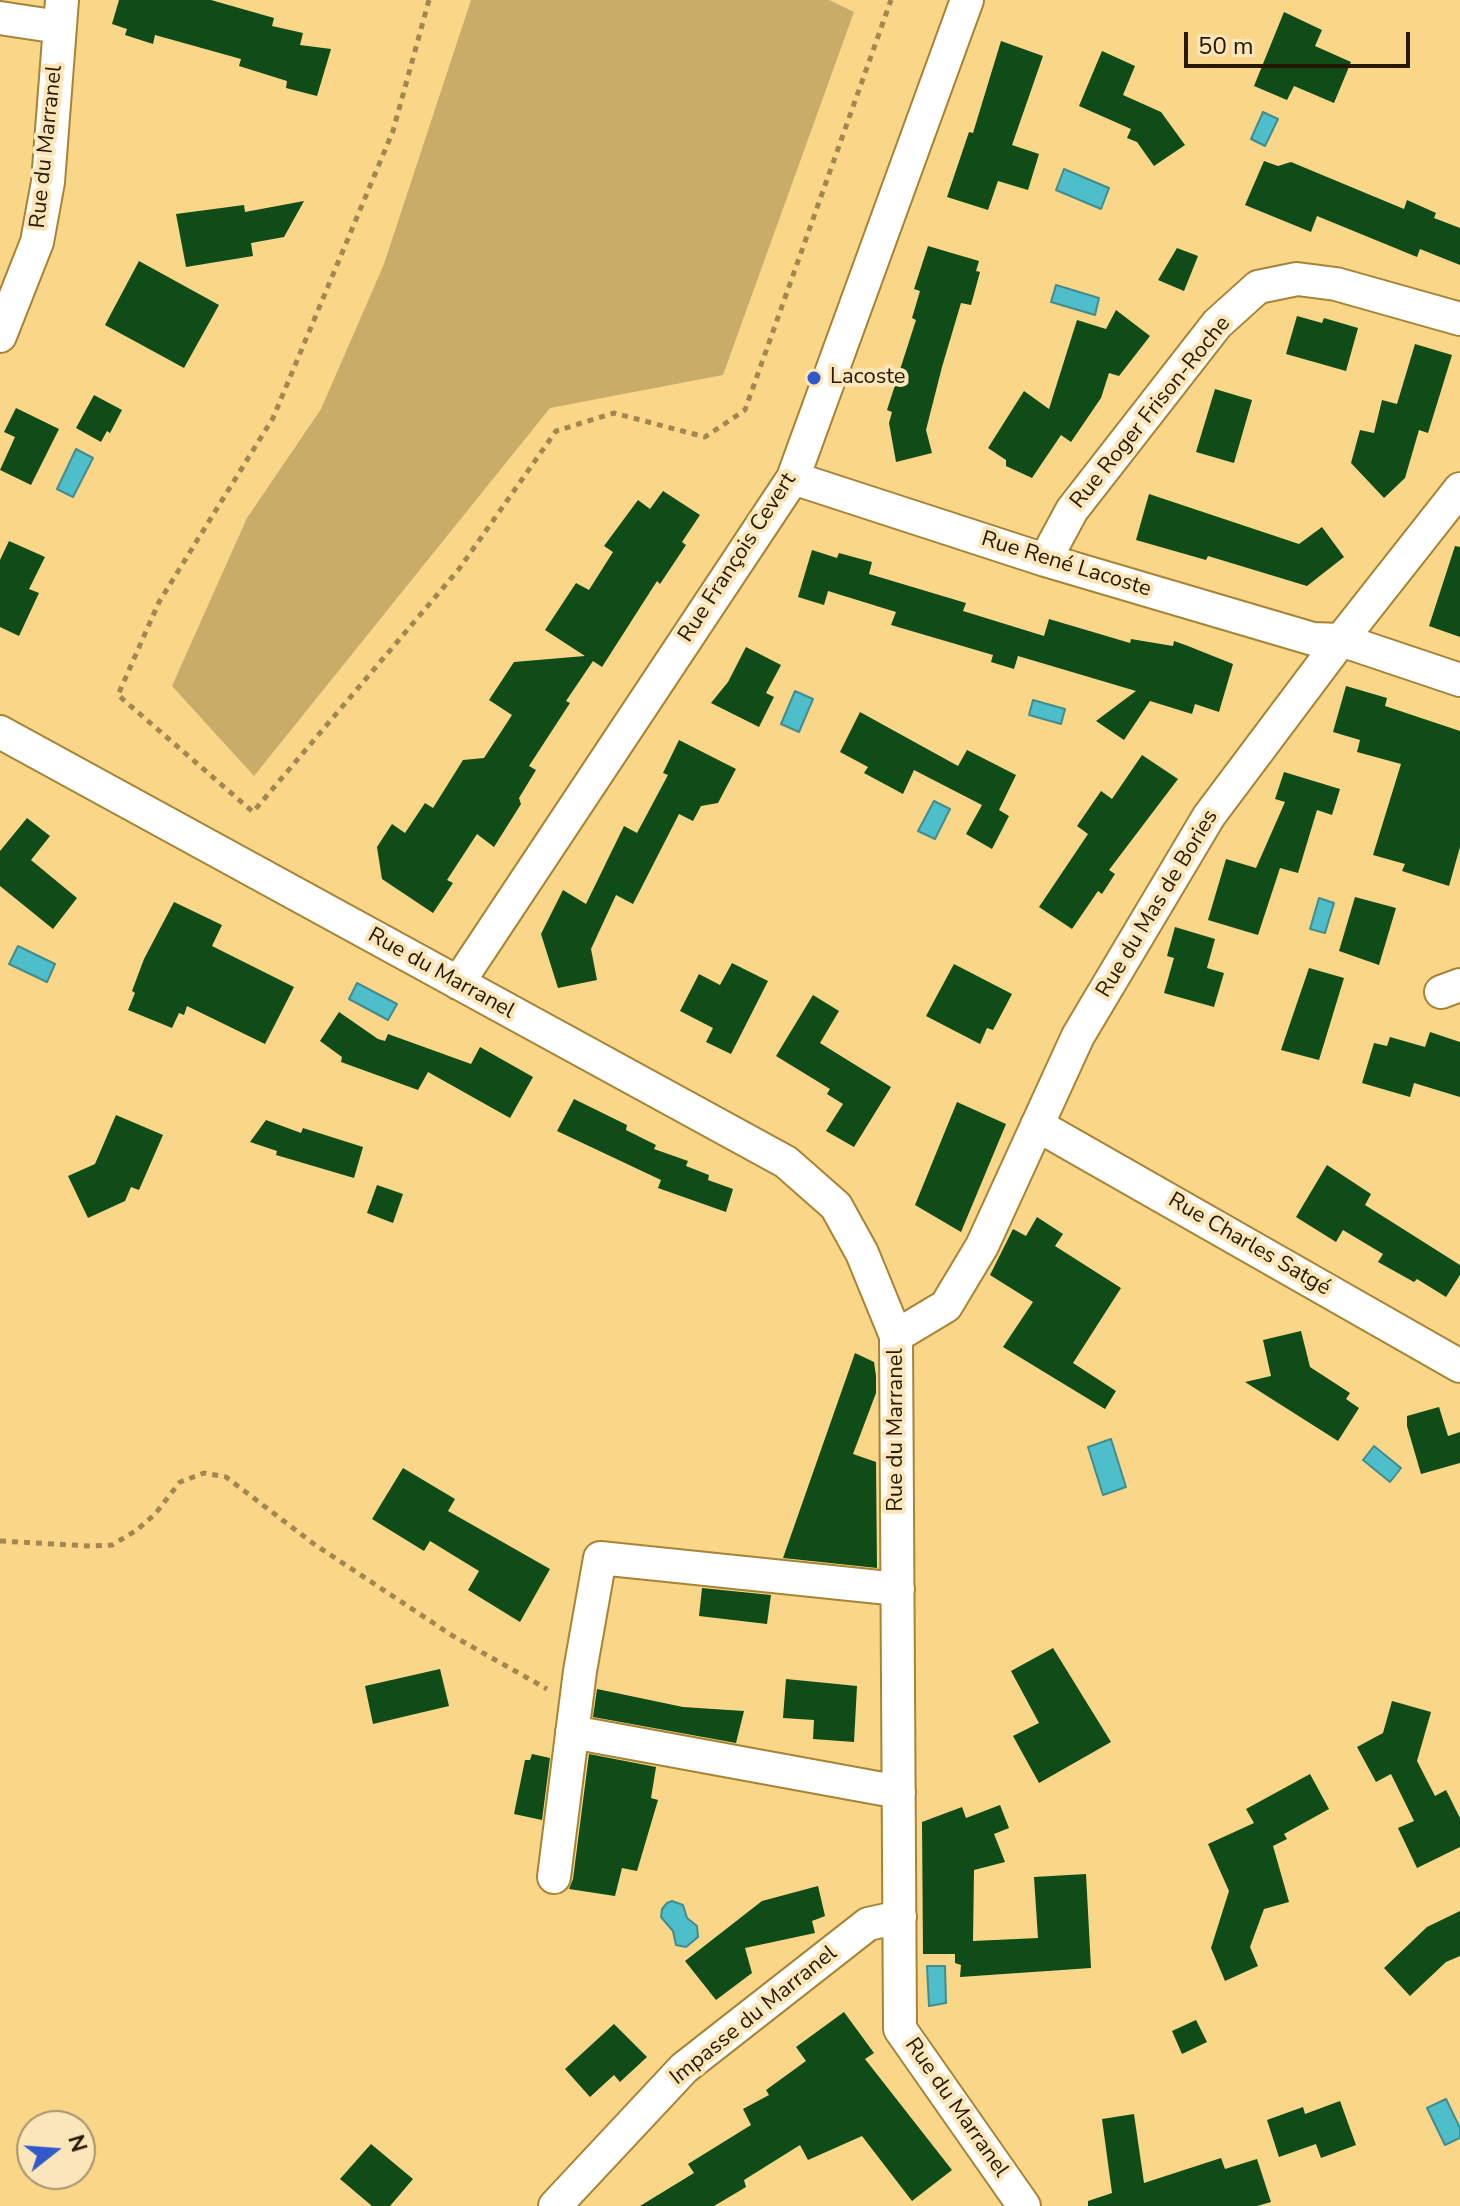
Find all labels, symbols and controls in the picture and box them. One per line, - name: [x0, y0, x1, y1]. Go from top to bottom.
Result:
- scale bar: [1188, 16, 1414, 66]
- text: 50 m: [1198, 30, 1254, 62]
- street label: Rue du Marranel: [25, 64, 69, 230]
- street label: Rue Roger Frison-Roche: [1065, 312, 1237, 514]
- place label: Lacoste: [830, 365, 906, 391]
- marker: Lacoste: [805, 369, 823, 387]
- street label: Rue François Cevert: [673, 468, 803, 648]
- street label: Rue René Lacoste: [978, 527, 1154, 603]
- street label: Rue du Mas de Bories: [1091, 805, 1225, 1003]
- street label: Rue du Marranel: [363, 923, 519, 1025]
- street label: Rue Charles Satgé: [1163, 1188, 1335, 1302]
- street label: Rue du Marranel: [884, 1348, 910, 1512]
- street label: Impasse du Marranel: [665, 1941, 843, 2091]
- street label: Rue du Marranel: [898, 2033, 1014, 2183]
- north arrow: [16, 2110, 96, 2190]
- text: N: [60, 2131, 94, 2156]

